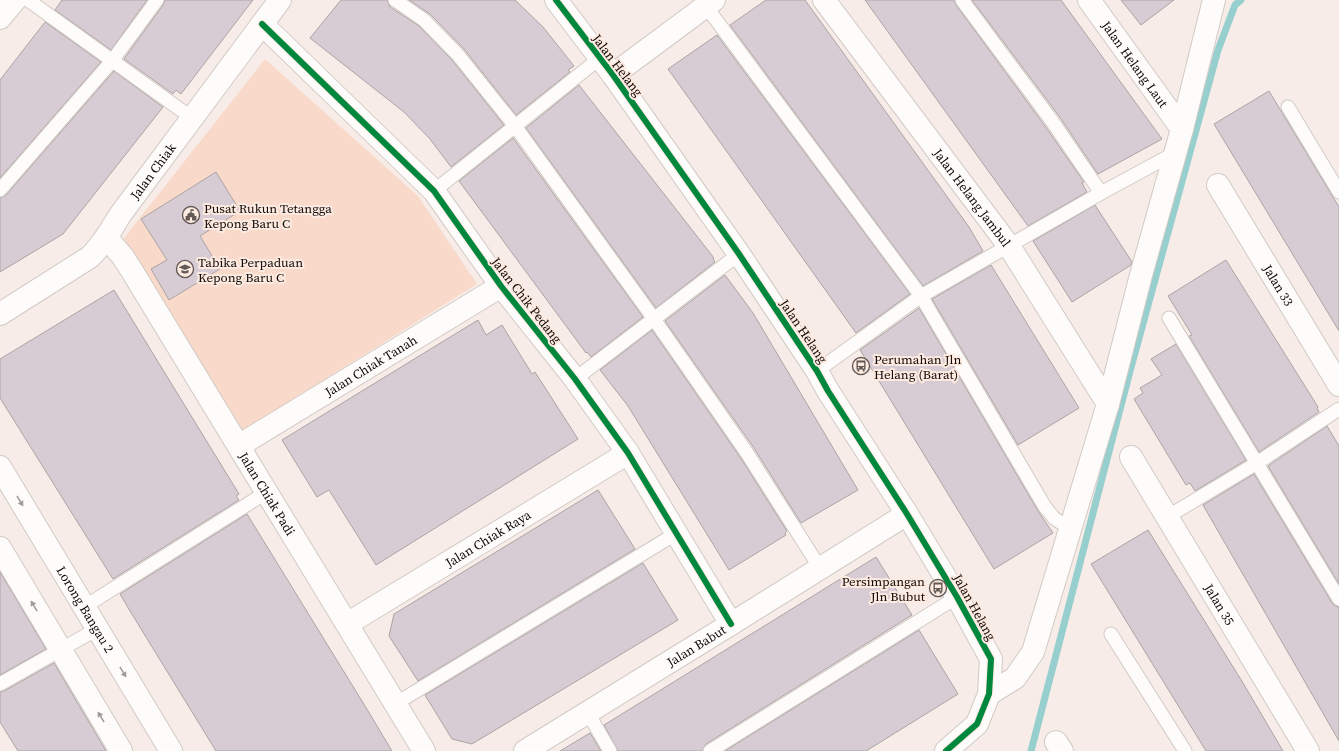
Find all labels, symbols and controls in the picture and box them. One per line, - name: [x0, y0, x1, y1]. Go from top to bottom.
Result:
- street label: Jalan Helang Laut: [1097, 17, 1172, 112]
- street label: Jalan Helang: [588, 30, 647, 100]
- street label: Jalan Chiak: [126, 139, 180, 204]
- street label: Jalan Helang Jambul: [929, 144, 1015, 250]
- place label: Pusat Rukun Tetangga Kepong Baru C: [204, 200, 332, 232]
- public building icon: Pusat Rukun Tetangga Kepong Baru C: [181, 205, 201, 225]
- street label: Jalan Chik Pedang: [487, 253, 566, 347]
- place label: Tabika Perpaduan Kepong Baru C: [198, 254, 303, 286]
- school or university icon: Tabika Perpaduan Kepong Baru C: [175, 259, 195, 279]
- street label: Jalan 33: [1259, 261, 1297, 309]
- street label: Jalan Helang: [775, 295, 831, 367]
- street label: Jalan Chiak Tanah: [321, 331, 420, 401]
- place label: Perumahan Jln Helang (Barat): [874, 351, 961, 383]
- bus stop icon: Perumahan Jln Helang (Barat): [851, 356, 871, 376]
- street label: Jalan Chiak Padi: [235, 448, 299, 539]
- one-way arrow: [17, 495, 24, 507]
- street label: Jalan Chiak Raya: [441, 506, 534, 572]
- street label: Lorong Bangau 2: [53, 563, 118, 656]
- street label: Jalan Helang: [949, 570, 1000, 644]
- place label: Persimpangan Jln Bubut: [842, 573, 926, 605]
- bus stop icon: Persimpangan Jln Bubut: [928, 578, 948, 598]
- street label: Jalan 35: [1200, 580, 1238, 628]
- one-way arrow: [31, 600, 38, 612]
- street label: Jalan Babut: [663, 621, 730, 671]
- one-way arrow: [120, 666, 127, 678]
- one-way arrow: [97, 712, 104, 723]

